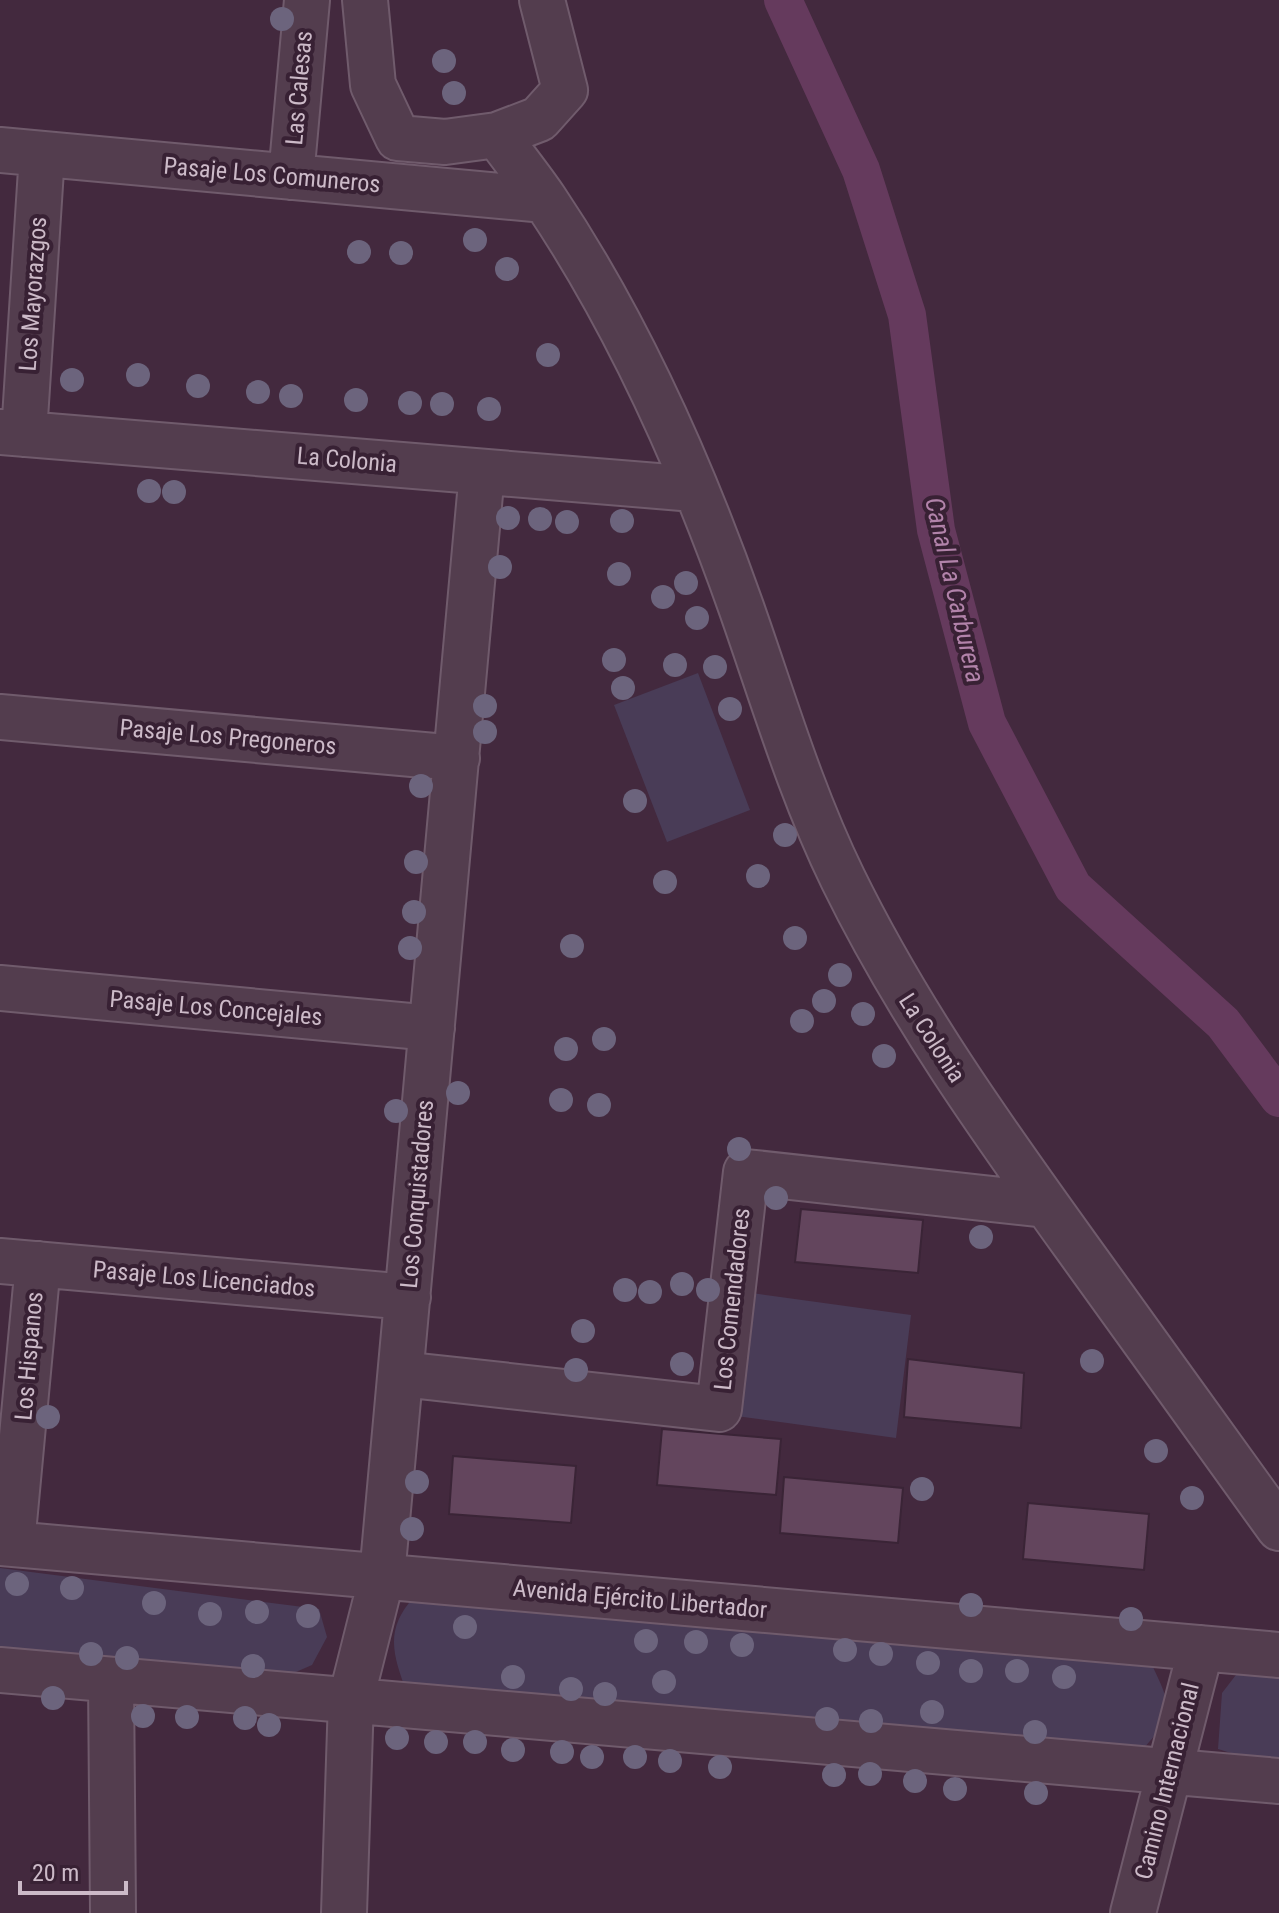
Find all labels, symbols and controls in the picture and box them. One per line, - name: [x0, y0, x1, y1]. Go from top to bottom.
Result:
- street label: Las Calesas: [280, 30, 318, 146]
- street label: Pasaje Los Comuneros: [162, 152, 382, 198]
- street label: Los Mayorazgos: [14, 216, 52, 372]
- street label: La Colonia: [296, 442, 398, 478]
- water label: Canal La Carburera: [919, 494, 991, 686]
- street label: Pasaje Los Pregoneros: [118, 714, 338, 760]
- street label: Pasaje Los Concejales: [109, 985, 323, 1031]
- street label: La Colonia: [893, 988, 971, 1088]
- street label: Los Conquistadores: [395, 1099, 439, 1289]
- street label: Los Comendadores: [709, 1206, 755, 1392]
- street label: Pasaje Los Licenciados: [92, 1255, 316, 1303]
- street label: Los Hispanos: [9, 1290, 49, 1422]
- street label: Avenida Ejército Libertador: [512, 1574, 768, 1624]
- street label: Camino Internacional: [1129, 1680, 1205, 1882]
- scale bar: [20, 1845, 126, 1895]
- text: 20 m: [32, 1859, 79, 1887]

